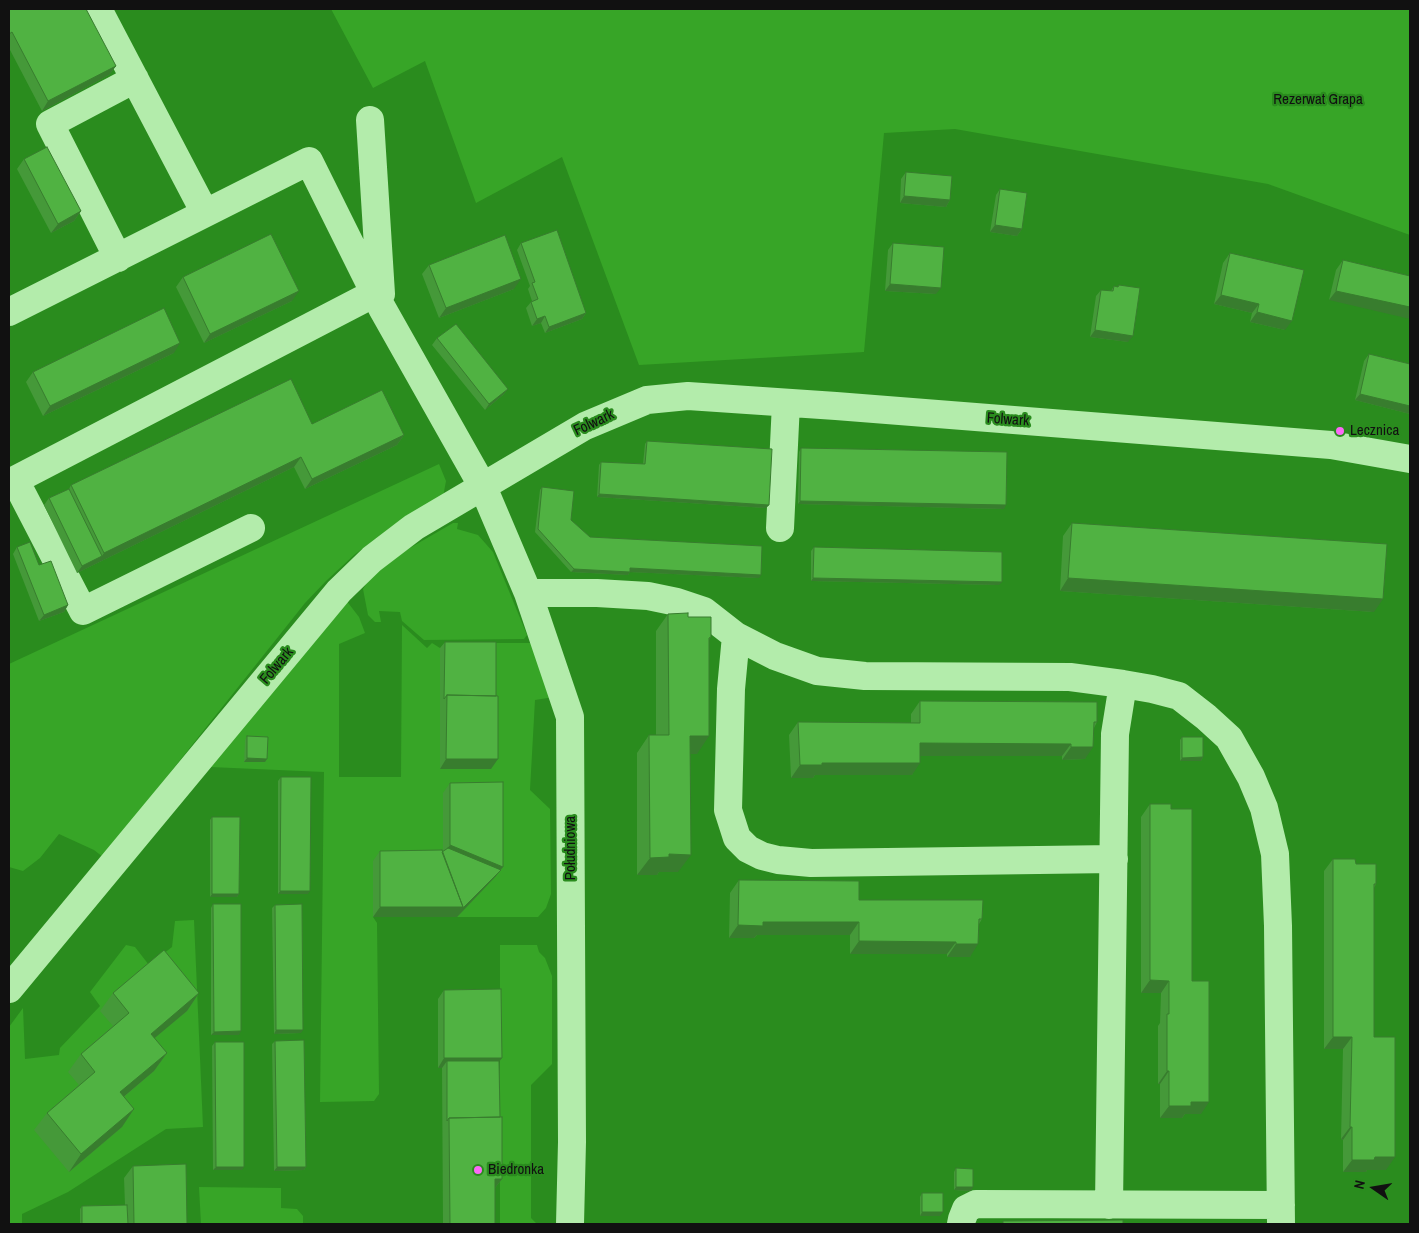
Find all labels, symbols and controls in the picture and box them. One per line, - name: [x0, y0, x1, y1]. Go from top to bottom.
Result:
- park label: Rezerwat Grapa: [1273, 91, 1363, 109]
- street label: Folwark: [571, 406, 617, 440]
- street label: Folwark: [986, 410, 1030, 430]
- place label: Lecznica: [1350, 422, 1399, 440]
- marker: Lecznica: [1334, 425, 1346, 437]
- street label: Folwark: [256, 644, 298, 688]
- street label: Południowa: [562, 816, 580, 880]
- place label: Biedronka: [488, 1161, 544, 1179]
- north arrow: [1349, 1163, 1399, 1213]
- marker: Biedronka: [472, 1164, 484, 1176]
- text: N: [1350, 1179, 1369, 1191]

